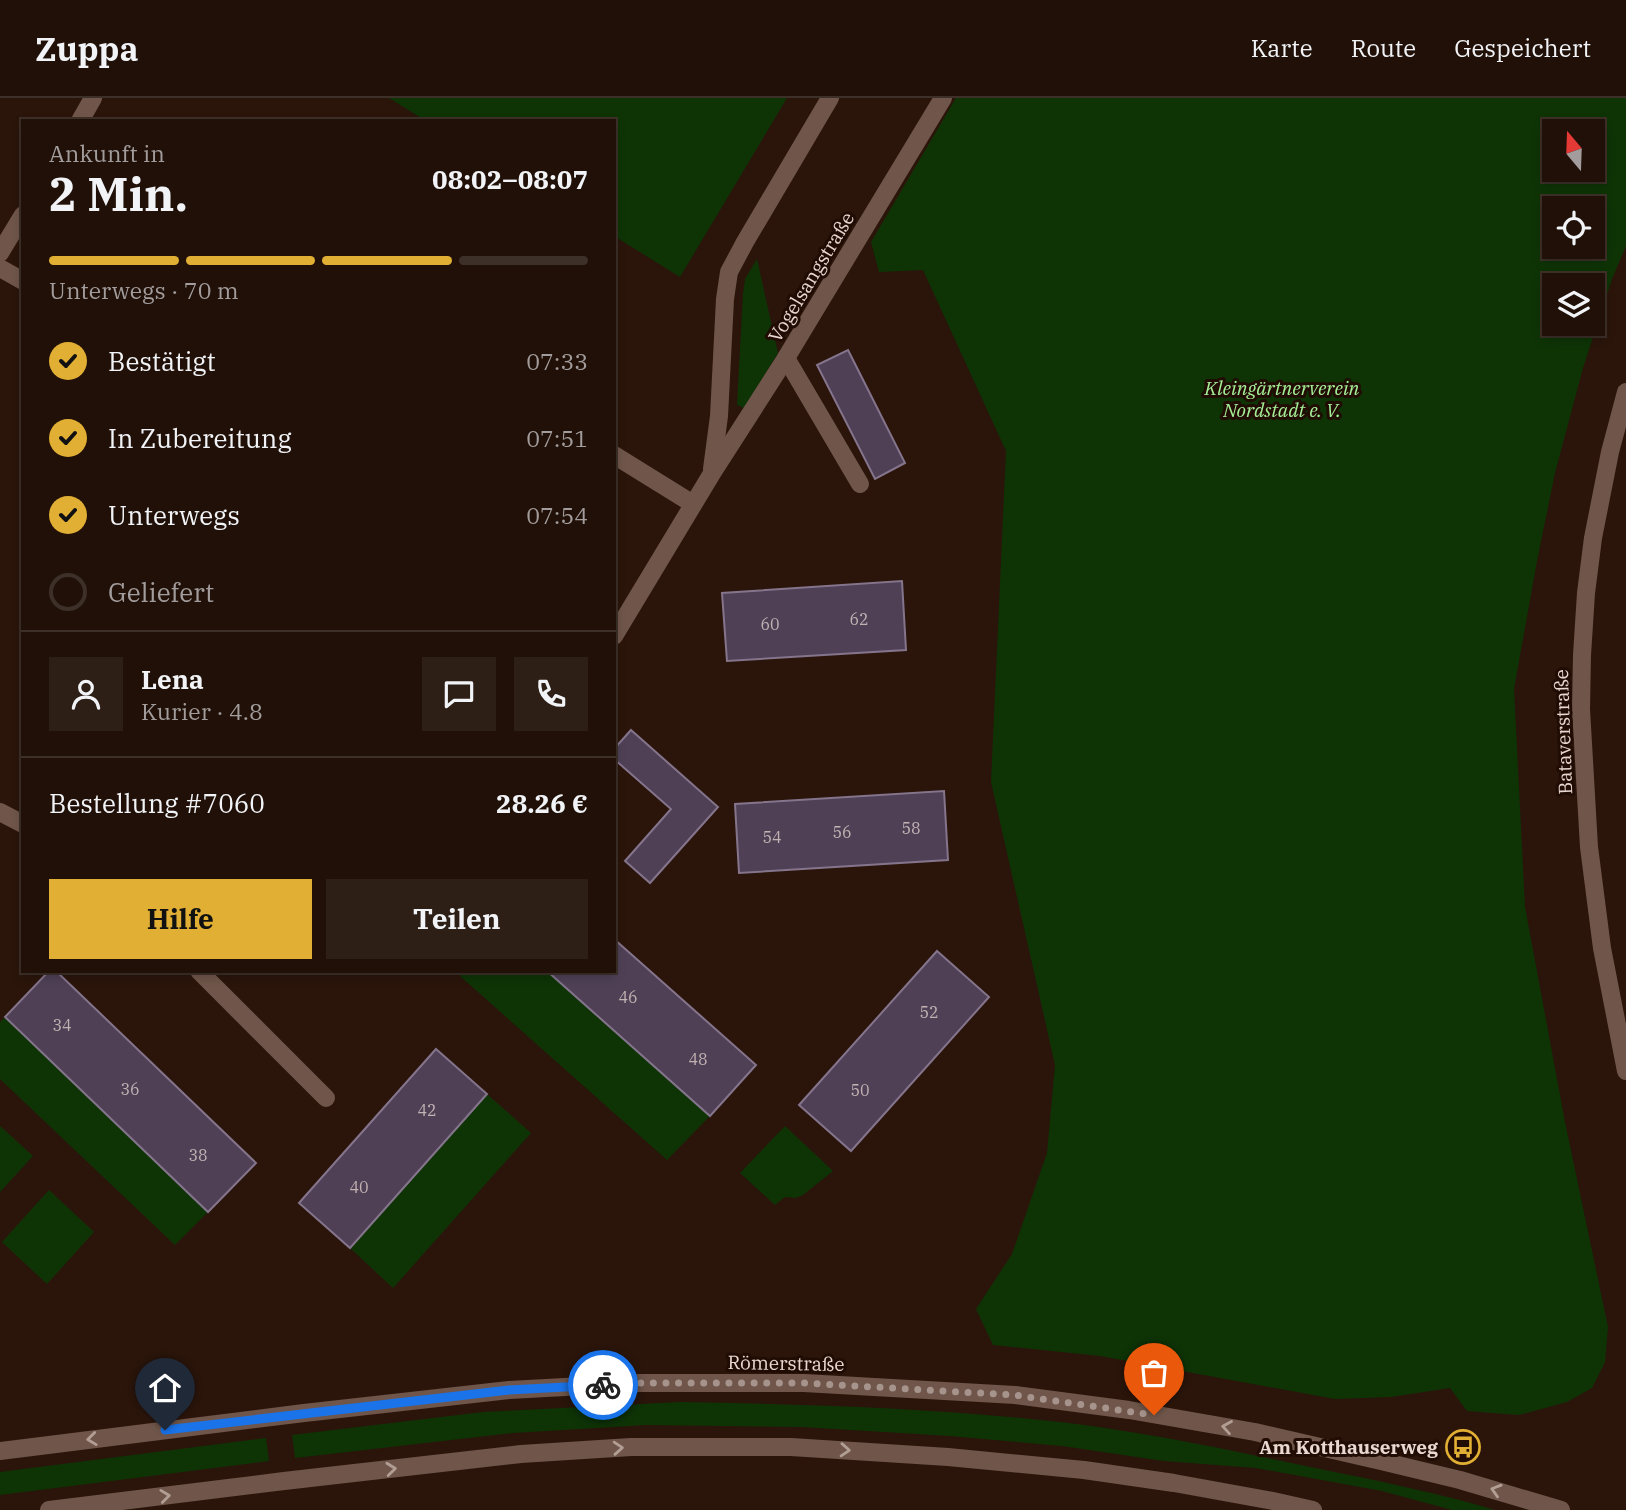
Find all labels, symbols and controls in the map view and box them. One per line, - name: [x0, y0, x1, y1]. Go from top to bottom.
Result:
- text: Zuppa: [35, 27, 139, 70]
- text: Karte: [1251, 32, 1313, 64]
- text: Route: [1351, 32, 1416, 64]
- text: Gespeichert: [1454, 32, 1591, 64]
- north arrow: [1542, 119, 1605, 182]
- map controls: [1542, 119, 1605, 336]
- text: Ankunft in: [49, 138, 165, 168]
- text: 08:02–08:07: [432, 162, 588, 196]
- text: 2 Min.: [49, 164, 188, 224]
- button: locate: [1542, 196, 1605, 259]
- street label: Vogelsangstraße: [763, 208, 859, 346]
- button: layers: [1542, 273, 1605, 336]
- text: Unterwegs · 70 m: [49, 275, 239, 305]
- icon: check: [49, 342, 87, 380]
- text: Bestätigt: [108, 344, 216, 378]
- text: 07:33: [526, 346, 588, 376]
- park label: Kleingärtnerverein Nordstadt e. V.: [1204, 376, 1360, 422]
- icon: check: [49, 419, 87, 457]
- text: In Zubereitung: [108, 421, 292, 455]
- text: 07:51: [526, 423, 588, 453]
- icon: check: [49, 496, 87, 534]
- text: Unterwegs: [108, 498, 240, 532]
- text: 07:54: [526, 500, 588, 530]
- text: Geliefert: [108, 575, 214, 609]
- house number: 62: [849, 609, 869, 629]
- house number: 60: [760, 614, 780, 634]
- button: person: [49, 657, 123, 731]
- button: chat: [422, 657, 496, 731]
- button: phone: [514, 657, 588, 731]
- text: Lena: [141, 662, 204, 696]
- street label: Bataverstraße: [1549, 669, 1577, 795]
- text: Kurier · 4.8: [141, 696, 263, 726]
- text: Bestellung #7060: [49, 786, 265, 820]
- text: 28.26 €: [496, 786, 588, 820]
- house number: 58: [901, 818, 921, 838]
- house number: 56: [832, 822, 852, 842]
- house number: 54: [762, 827, 782, 847]
- button: Hilfe: [49, 879, 312, 959]
- button: Teilen: [326, 879, 588, 959]
- house number: 46: [618, 987, 638, 1007]
- house number: 52: [919, 1002, 939, 1022]
- house number: 34: [52, 1015, 72, 1035]
- house number: 48: [688, 1049, 708, 1069]
- house number: 36: [120, 1079, 140, 1099]
- house number: 50: [850, 1080, 870, 1100]
- house number: 42: [417, 1100, 437, 1120]
- house number: 38: [188, 1145, 208, 1165]
- house number: 40: [349, 1177, 369, 1197]
- pin: [1124, 1343, 1184, 1415]
- courier: [568, 1350, 638, 1420]
- street label: Römerstraße: [727, 1350, 845, 1376]
- icon: bag: [1135, 1354, 1173, 1392]
- pin: [135, 1358, 195, 1430]
- icon: bike: [584, 1366, 622, 1404]
- icon: home: [146, 1369, 184, 1407]
- one-way arrow: [1221, 1420, 1233, 1435]
- bus stop icon: Am Kotthauserweg: [1444, 1428, 1482, 1466]
- one-way arrow: [86, 1432, 98, 1447]
- place label: Am Kotthauserweg: [1259, 1435, 1438, 1459]
- one-way arrow: [612, 1441, 623, 1456]
- one-way arrow: [840, 1443, 851, 1458]
- one-way arrow: [385, 1461, 397, 1476]
- one-way arrow: [1490, 1484, 1502, 1499]
- one-way arrow: [159, 1488, 171, 1503]

